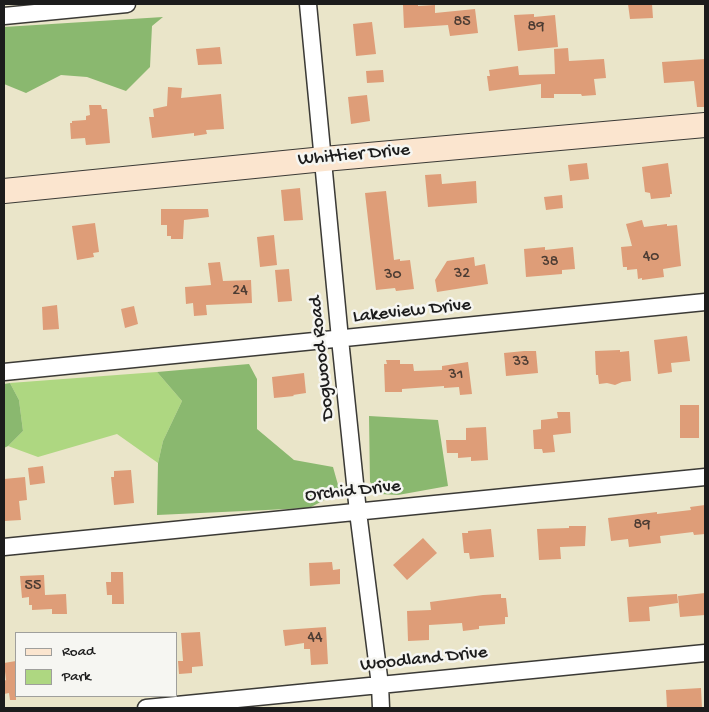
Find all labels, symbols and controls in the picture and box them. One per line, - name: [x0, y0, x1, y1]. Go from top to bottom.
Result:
- house number: 85: [453, 13, 471, 33]
- house number: 89: [528, 18, 544, 38]
- street label: Whittier Drive: [297, 140, 411, 172]
- house number: 40: [643, 248, 659, 268]
- house number: 38: [541, 253, 559, 273]
- house number: 32: [454, 265, 470, 285]
- house number: 30: [384, 266, 402, 286]
- house number: 24: [232, 282, 248, 302]
- street label: Lakeview Drive: [352, 294, 472, 330]
- street label: Dogwood Road: [305, 295, 341, 421]
- house number: 33: [513, 353, 529, 373]
- house number: 31: [449, 366, 463, 386]
- street label: Orchid Drive: [304, 476, 402, 508]
- house number: 89: [634, 516, 650, 536]
- house number: 55: [25, 577, 41, 597]
- house number: 44: [307, 629, 323, 649]
- legend: [15, 632, 178, 697]
- street label: Woodland Drive: [359, 642, 489, 678]
- text: Road: [62, 643, 95, 661]
- text: Park: [62, 668, 91, 686]

